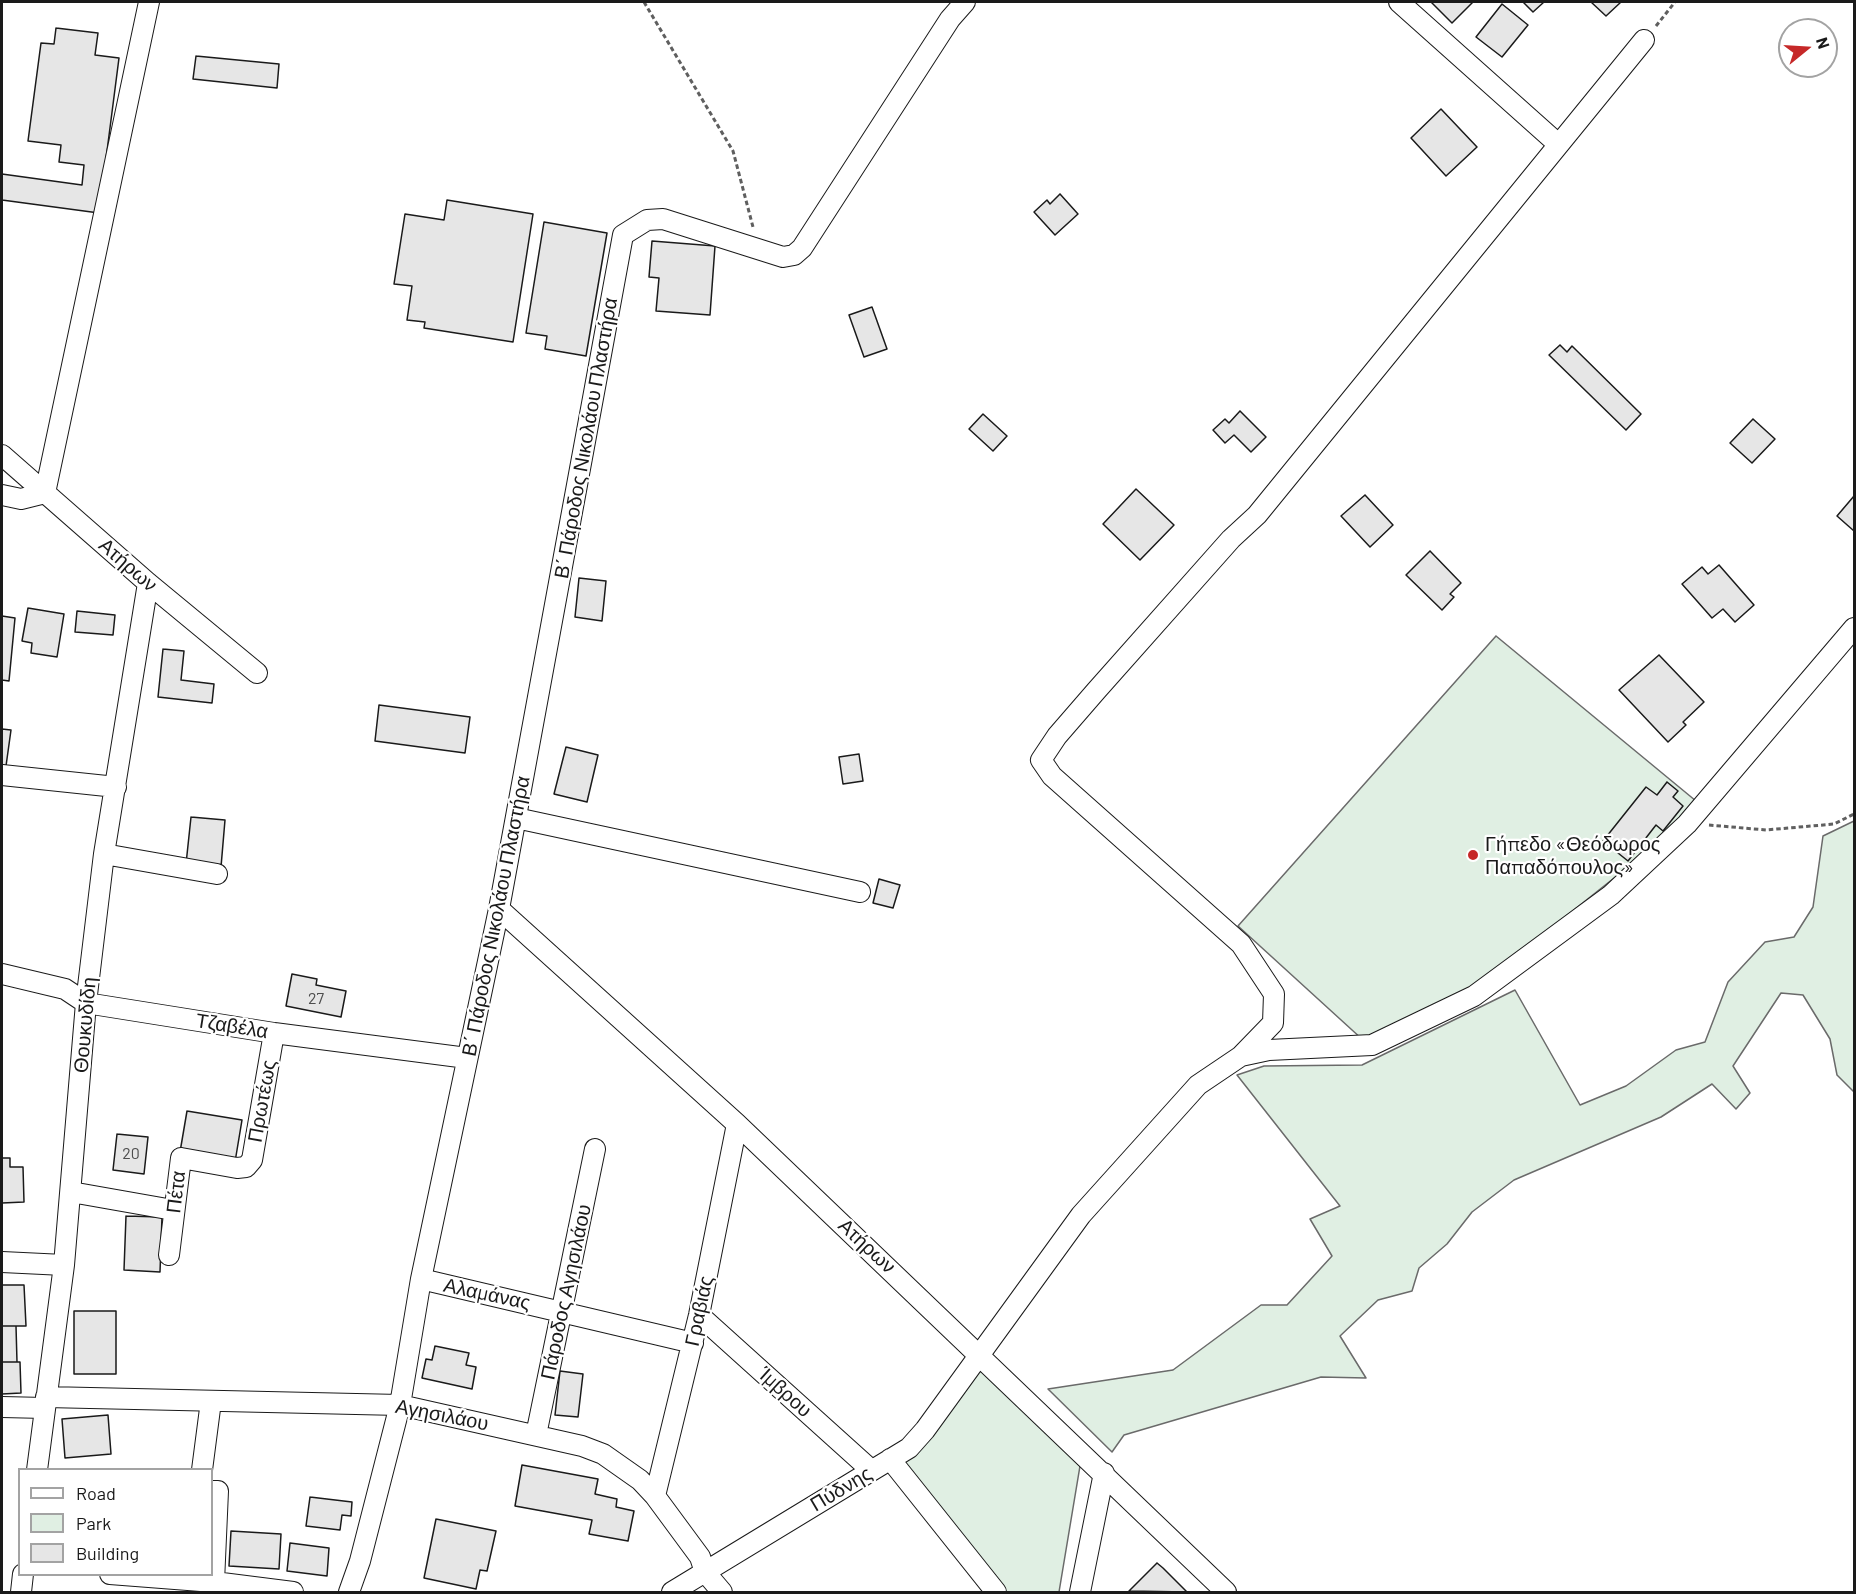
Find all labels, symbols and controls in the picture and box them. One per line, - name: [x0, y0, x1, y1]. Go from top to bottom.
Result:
- north arrow: [1778, 18, 1838, 78]
- text: N: [1813, 35, 1834, 51]
- street label: Β΄ Πάροδος Νικολάου Πλαστήρα: [549, 296, 623, 580]
- street label: Ατήρων: [94, 533, 162, 597]
- street label: Β΄ Πάροδος Νικολάου Πλαστήρα: [457, 774, 535, 1058]
- place label: Γήπεδο «Θεόδωρος Παπαδόπουλος»: [1485, 832, 1661, 879]
- marker: Γήπεδο «Θεόδωρος Παπαδόπουλος»: [1466, 848, 1480, 862]
- street label: Θουκυδίδη: [69, 976, 101, 1074]
- house number: 27: [308, 989, 324, 1009]
- street label: Τζαβέλα: [194, 1008, 270, 1044]
- street label: Πρωτέως: [243, 1058, 281, 1144]
- house number: 20: [122, 1144, 140, 1164]
- street label: Πέτα: [161, 1169, 191, 1215]
- street label: Πάροδος Αγησιλάου: [536, 1202, 596, 1382]
- street label: Ατήρων: [833, 1214, 901, 1278]
- street label: Αλαμάνας: [441, 1273, 533, 1315]
- street label: Γραβιάς: [680, 1274, 718, 1348]
- street label: Ίμβρου: [753, 1362, 817, 1422]
- street label: Αγησιλάου: [393, 1394, 491, 1436]
- street label: Πύδνης: [806, 1461, 876, 1517]
- legend: [18, 1468, 213, 1576]
- text: Road: [76, 1482, 116, 1504]
- text: Park: [76, 1512, 111, 1534]
- text: Building: [76, 1542, 139, 1564]

